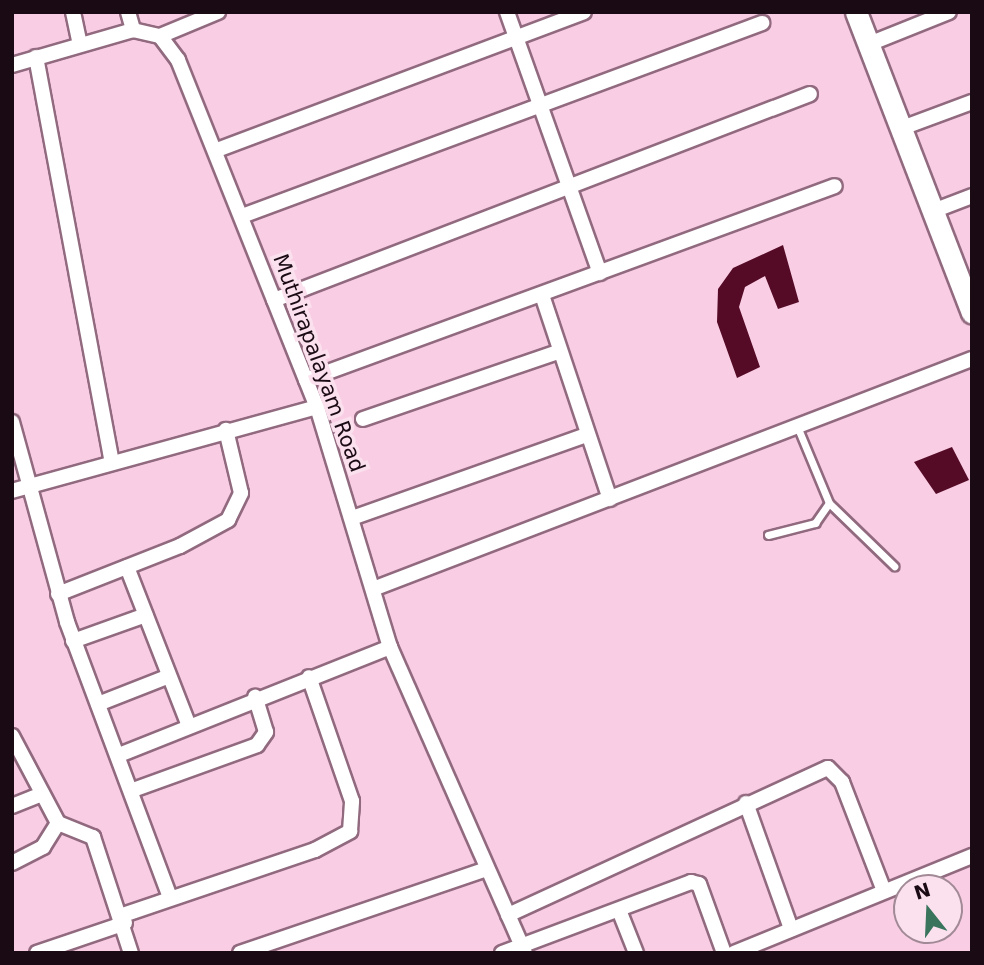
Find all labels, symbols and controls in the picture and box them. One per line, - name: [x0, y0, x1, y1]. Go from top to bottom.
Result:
- street label: Muthirapalayam Road: [268, 250, 370, 476]
- north arrow: [893, 874, 963, 944]
- text: N: [911, 878, 933, 904]

